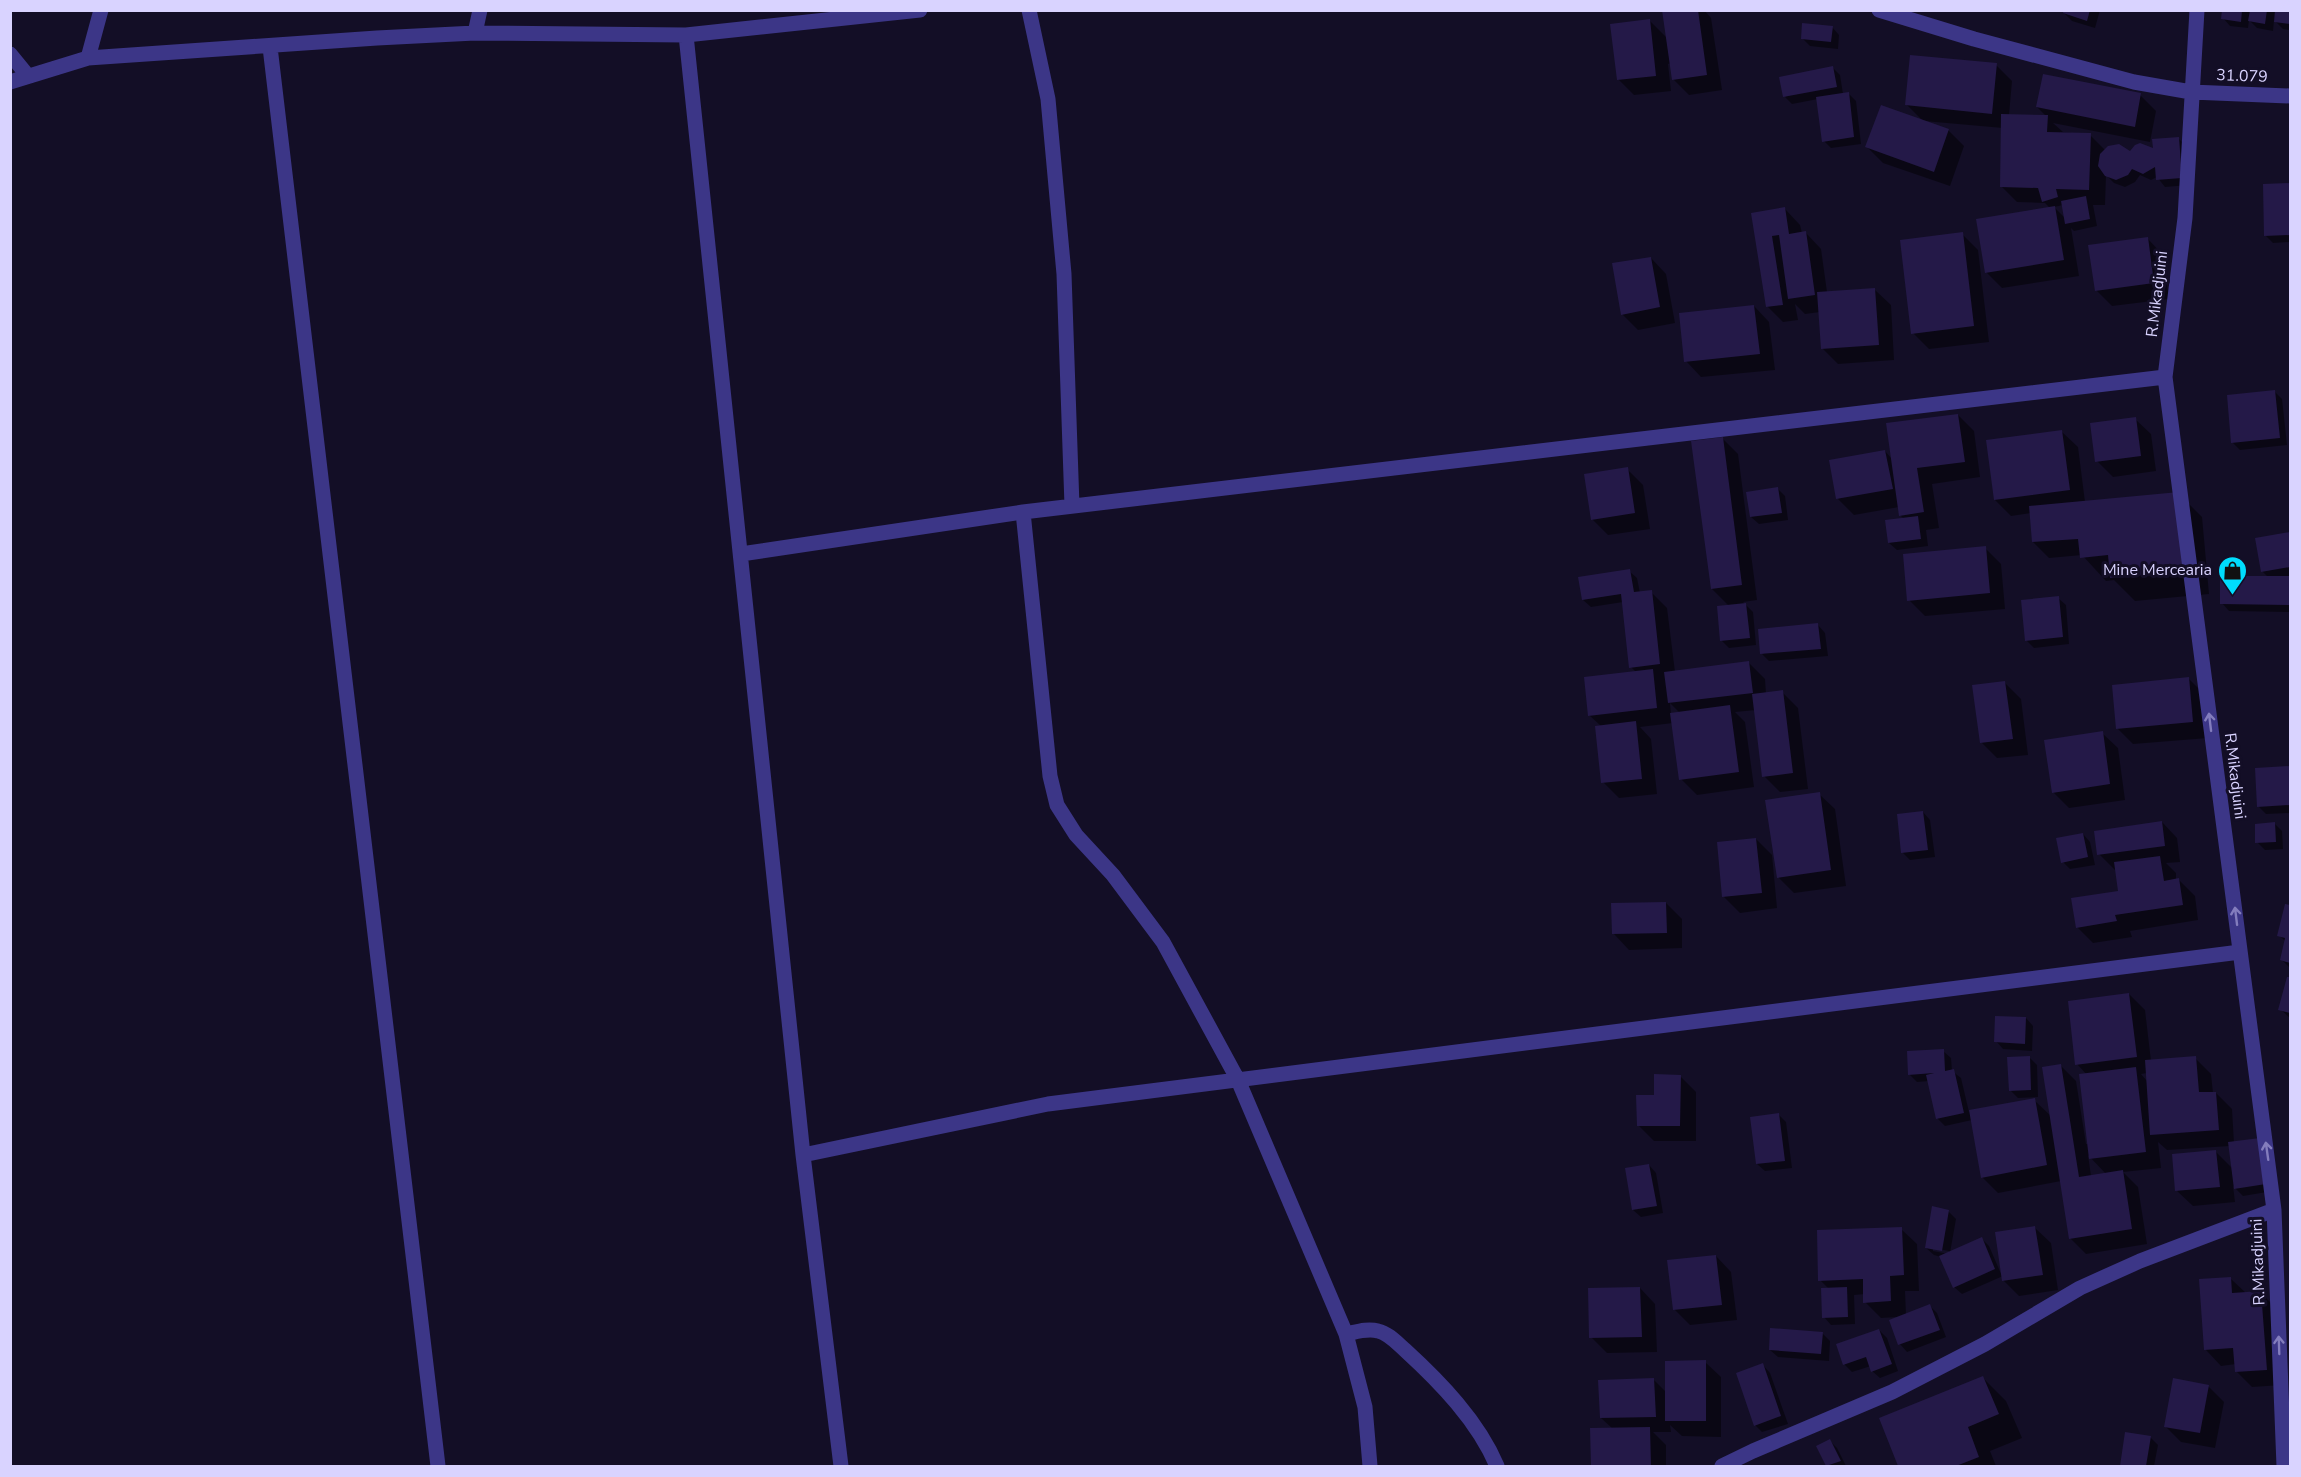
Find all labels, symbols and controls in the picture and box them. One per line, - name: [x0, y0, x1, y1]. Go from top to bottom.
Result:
- street label: 31.079: [2216, 64, 2268, 88]
- street label: R.Mikadjuini: [2141, 250, 2173, 338]
- shop icon: Mine Mercearia: [2217, 554, 2249, 596]
- place label: Mine Mercearia: [2103, 559, 2212, 581]
- one-way arrow: [2204, 713, 2215, 733]
- street label: R.Mikadjuini: [2219, 732, 2251, 820]
- one-way arrow: [2230, 906, 2241, 926]
- one-way arrow: [2261, 1141, 2272, 1161]
- street label: R.Mikadjuini: [2245, 1218, 2271, 1306]
- one-way arrow: [2274, 1336, 2285, 1356]

